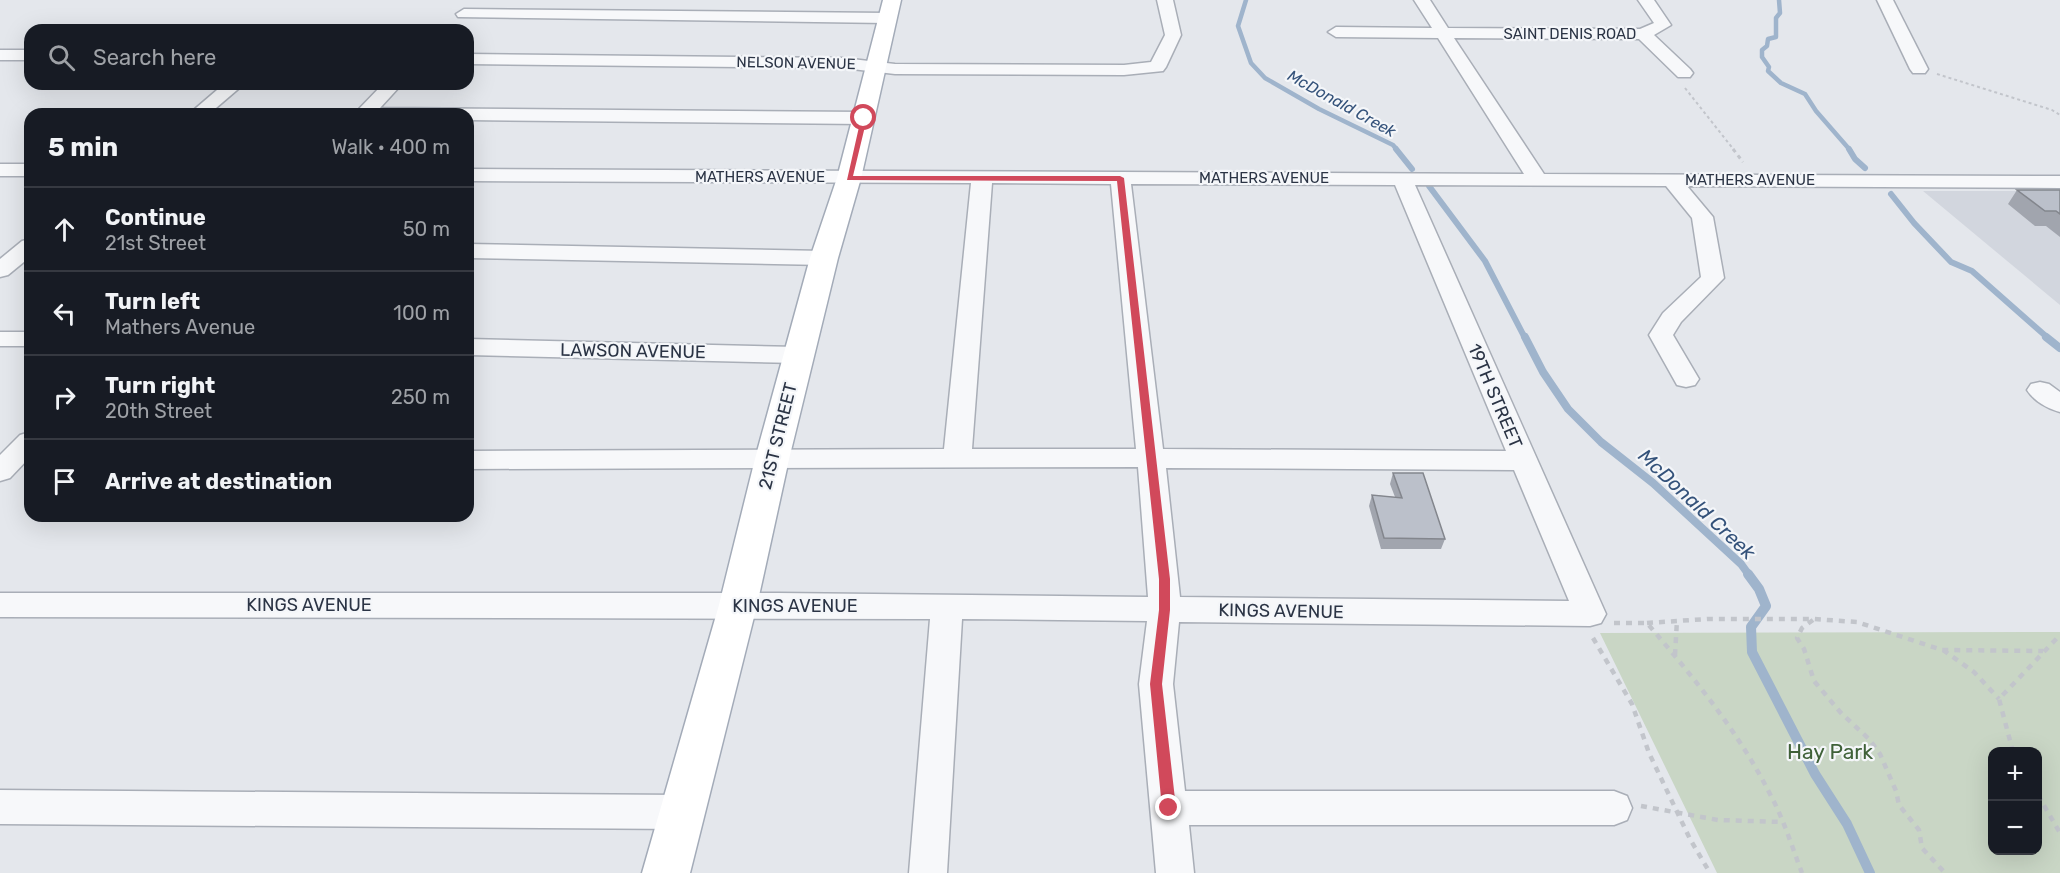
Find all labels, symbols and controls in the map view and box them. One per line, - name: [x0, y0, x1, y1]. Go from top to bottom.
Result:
- search box: [24, 24, 474, 90]
- street label: SAINT DENIS ROAD: [1504, 25, 1636, 43]
- icon: search: [45, 41, 78, 74]
- text: Search here: [93, 44, 216, 71]
- street label: NELSON AVENUE: [736, 53, 856, 73]
- water label: McDonald Creek: [1284, 66, 1400, 141]
- route start: [850, 104, 876, 130]
- text: 5 min: [48, 132, 118, 163]
- text: Walk · 400 m: [331, 135, 450, 159]
- street label: MATHERS AVENUE: [695, 168, 825, 186]
- street label: MATHERS AVENUE: [1199, 169, 1329, 187]
- street label: MATHERS AVENUE: [1685, 171, 1815, 189]
- text: Continue: [105, 204, 206, 231]
- icon: ahead: [48, 213, 81, 246]
- text: 50 m: [403, 217, 450, 241]
- text: 21st Street: [105, 231, 206, 255]
- text: Turn left: [105, 288, 200, 315]
- icon: left: [48, 297, 81, 330]
- text: 100 m: [393, 301, 450, 325]
- text: Mathers Avenue: [105, 315, 255, 339]
- street label: LAWSON AVENUE: [560, 339, 706, 363]
- street label: 19TH STREET: [1463, 340, 1527, 452]
- text: Turn right: [105, 372, 215, 399]
- street label: 21ST STREET: [754, 380, 802, 492]
- icon: right: [48, 381, 81, 414]
- text: 250 m: [391, 385, 450, 409]
- text: 20th Street: [105, 399, 212, 423]
- water label: McDonald Creek: [1634, 444, 1761, 565]
- icon: arrive: [48, 465, 81, 498]
- text: Arrive at destination: [105, 468, 332, 495]
- street label: KINGS AVENUE: [246, 594, 372, 616]
- street label: KINGS AVENUE: [732, 595, 858, 617]
- street label: KINGS AVENUE: [1218, 599, 1344, 623]
- park label: Hay Park: [1787, 739, 1873, 764]
- map controls: [1988, 747, 2042, 855]
- button: +: [1988, 747, 2042, 801]
- route end: [1155, 794, 1181, 820]
- button: −: [1988, 801, 2042, 855]

